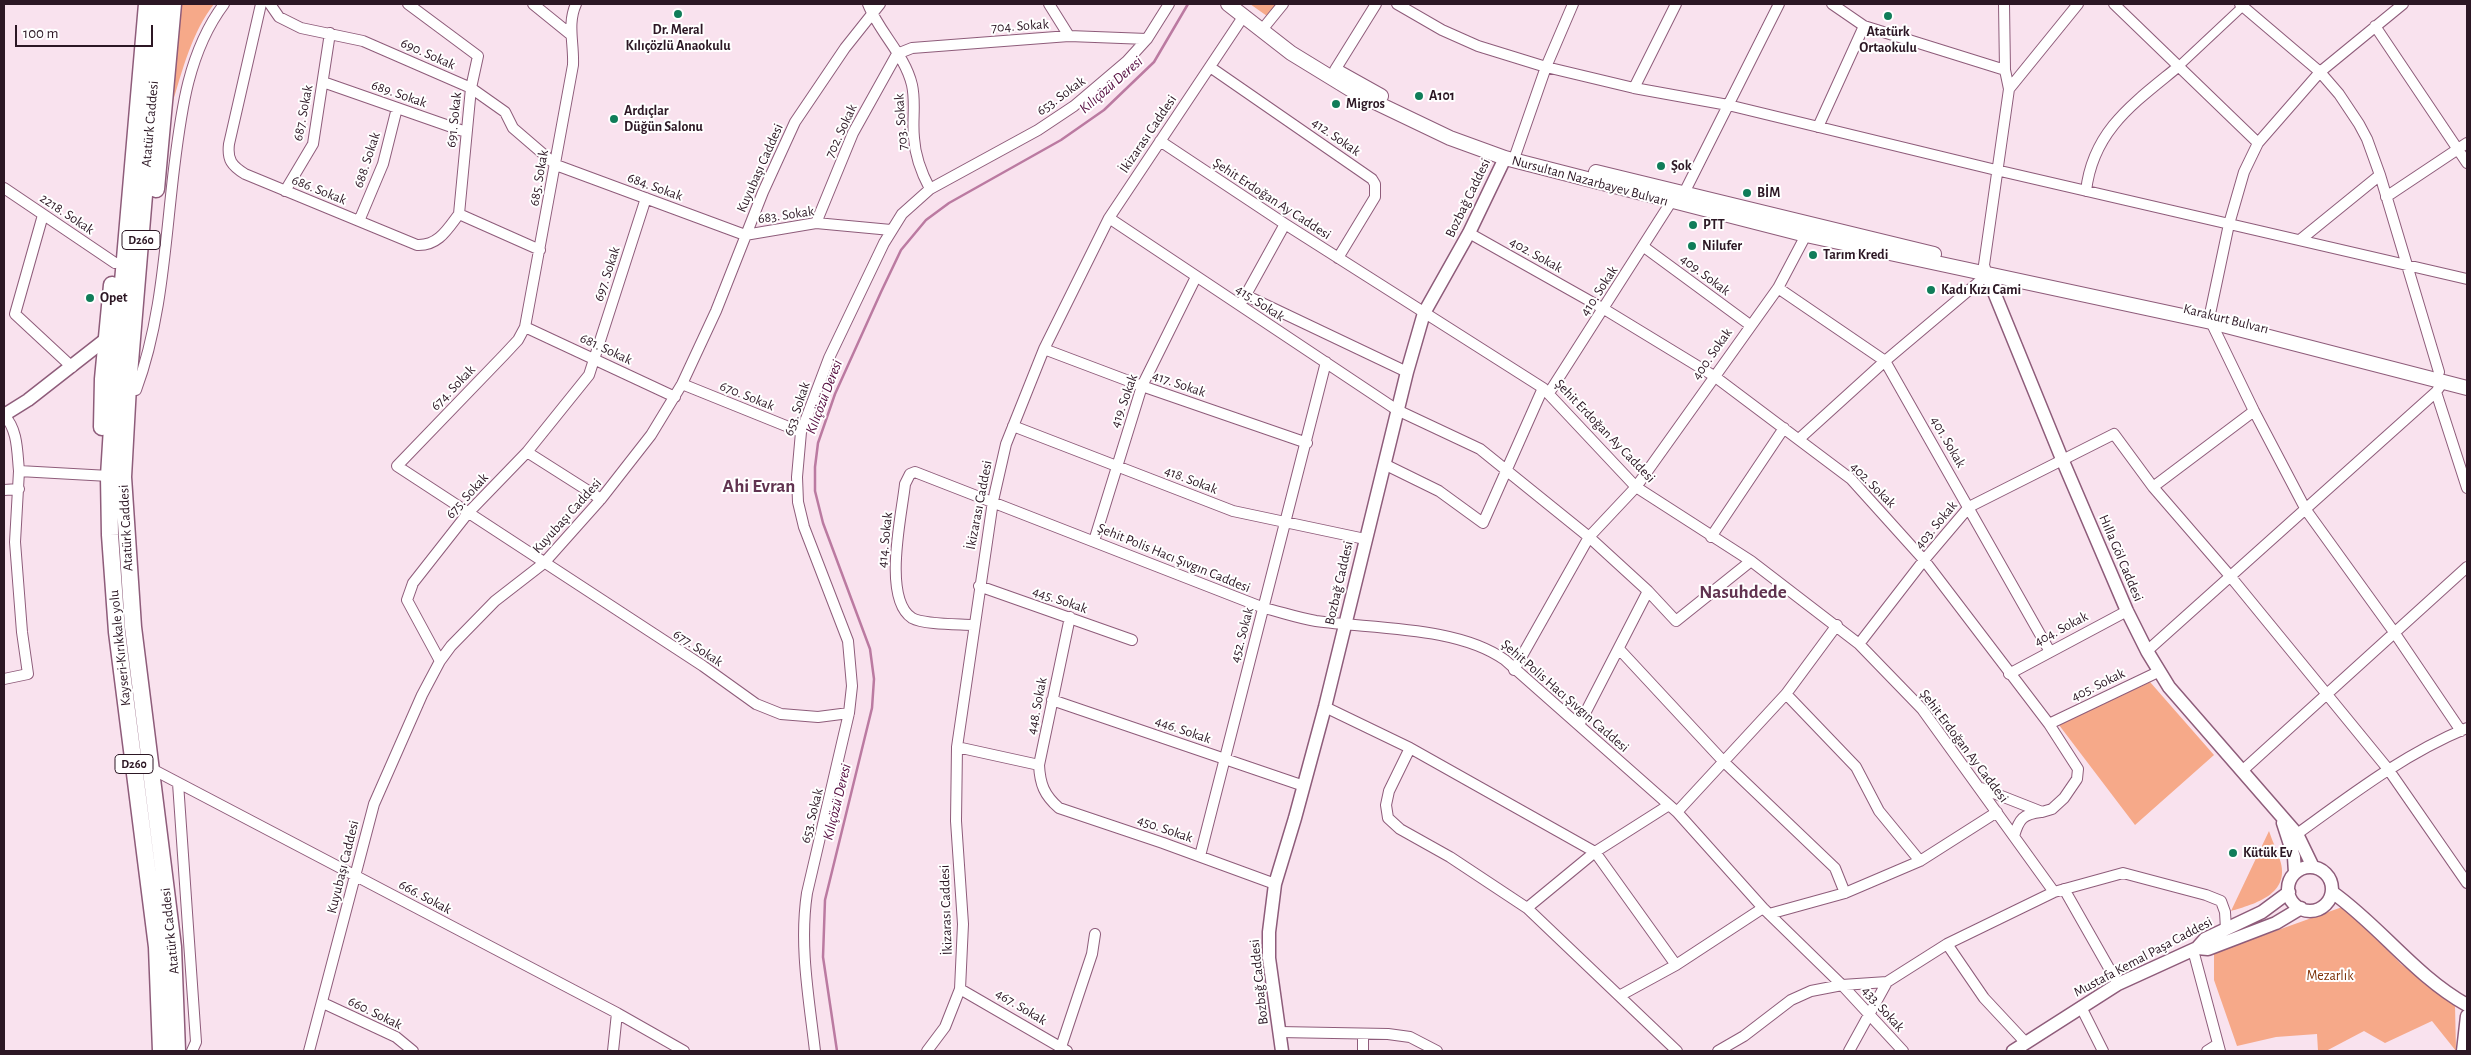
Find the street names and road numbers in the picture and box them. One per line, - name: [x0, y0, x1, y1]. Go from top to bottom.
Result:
- street label: 704. Sokak: [991, 16, 1049, 36]
- street label: 690. Sokak: [398, 34, 458, 74]
- street label: 653. Sokak: [1033, 73, 1089, 119]
- street label: 689. Sokak: [369, 77, 429, 111]
- street label: Atatürk Caddesi: [138, 80, 162, 168]
- street label: 687. Sokak: [289, 84, 317, 142]
- street label: 691. Sokak: [443, 91, 465, 149]
- street label: İkizarası Caddesi: [1116, 92, 1180, 176]
- street label: 703. Sokak: [891, 93, 911, 151]
- street label: 702. Sokak: [821, 101, 861, 161]
- street label: 412. Sokak: [1308, 114, 1364, 160]
- street label: Kuyubaşı Caddesi: [733, 121, 787, 215]
- street label: 688. Sokak: [350, 130, 384, 190]
- street label: 685. Sokak: [526, 149, 552, 207]
- street label: Nursultan Nazarbayev Bulvarı: [1510, 152, 1670, 210]
- street label: Şehit Erdoğan Ay Caddesi: [1210, 155, 1334, 243]
- street label: Bozbağ Caddesi: [1442, 156, 1494, 240]
- street label: 684. Sokak: [625, 169, 685, 205]
- street label: 686. Sokak: [289, 171, 349, 209]
- street label: 2218. Sokak: [37, 190, 97, 238]
- street label: 683. Sokak: [757, 203, 815, 227]
- road number: D260: [122, 230, 160, 250]
- street label: 402. Sokak: [1506, 234, 1566, 276]
- street label: 697. Sokak: [590, 244, 624, 304]
- street label: 409. Sokak: [1677, 251, 1733, 299]
- street label: 410. Sokak: [1577, 263, 1621, 319]
- street label: 415. Sokak: [1232, 281, 1288, 325]
- street label: Karakurt Bulvarı: [2182, 300, 2270, 338]
- street label: 400. Sokak: [1688, 325, 1736, 383]
- street label: 681. Sokak: [577, 330, 635, 368]
- street label: 674. Sokak: [427, 362, 479, 414]
- street label: 417. Sokak: [1150, 367, 1208, 401]
- street label: 419. Sokak: [1107, 372, 1141, 430]
- street label: Şehit Erdoğan Ay Caddesi: [1551, 376, 1659, 486]
- street label: 670. Sokak: [717, 377, 777, 415]
- street label: 653. Sokak: [780, 380, 814, 438]
- street label: 401. Sokak: [1927, 413, 1969, 471]
- street label: 402. Sokak: [1846, 458, 1900, 512]
- street label: İkizarası Caddesi: [962, 459, 996, 551]
- street label: 418. Sokak: [1162, 462, 1220, 498]
- street label: 675. Sokak: [442, 470, 492, 522]
- street label: Kuyubaşı Caddesi: [529, 475, 605, 557]
- street label: Atatürk Caddesi: [115, 484, 137, 572]
- street label: 403. Sokak: [1911, 498, 1961, 552]
- street label: 414. Sokak: [874, 511, 896, 569]
- street label: Hılla Göl Caddesi: [2095, 512, 2147, 604]
- street label: Şehit Polis Hacı Şıvgın Caddesi: [1095, 520, 1253, 596]
- street label: Bozbağ Caddesi: [1321, 539, 1357, 627]
- street label: 445. Sokak: [1030, 583, 1090, 617]
- street label: Kayseri-Kırıkkale yolu: [106, 589, 134, 707]
- street label: 452. Sokak: [1227, 605, 1257, 665]
- street label: 404. Sokak: [2031, 608, 2091, 650]
- street label: 677. Sokak: [670, 626, 726, 670]
- street label: Şehit Polis Hacı Şıvgın Caddesi: [1498, 636, 1632, 756]
- street label: 405. Sokak: [2068, 665, 2128, 705]
- street label: 448. Sokak: [1023, 676, 1051, 736]
- street label: Şehit Erdoğan Ay Caddesi: [1916, 686, 2012, 806]
- street label: 446. Sokak: [1153, 713, 1213, 747]
- road number: D260: [115, 754, 153, 774]
- street label: 653. Sokak: [797, 787, 827, 845]
- street label: 450. Sokak: [1135, 812, 1195, 846]
- street label: Kuyubaşı Caddesi: [323, 819, 363, 915]
- street label: İkizarası Caddesi: [936, 864, 956, 956]
- street label: 666. Sokak: [396, 876, 454, 918]
- street label: Atatürk Caddesi: [157, 887, 183, 975]
- street label: Mustafa Kemal Paşa Caddesi: [2071, 913, 2215, 1001]
- street label: Bozbağ Caddesi: [1246, 938, 1272, 1026]
- street label: 433. Sokak: [1858, 983, 1908, 1035]
- street label: 467. Sokak: [992, 985, 1050, 1029]
- street label: 660. Sokak: [345, 993, 405, 1033]

